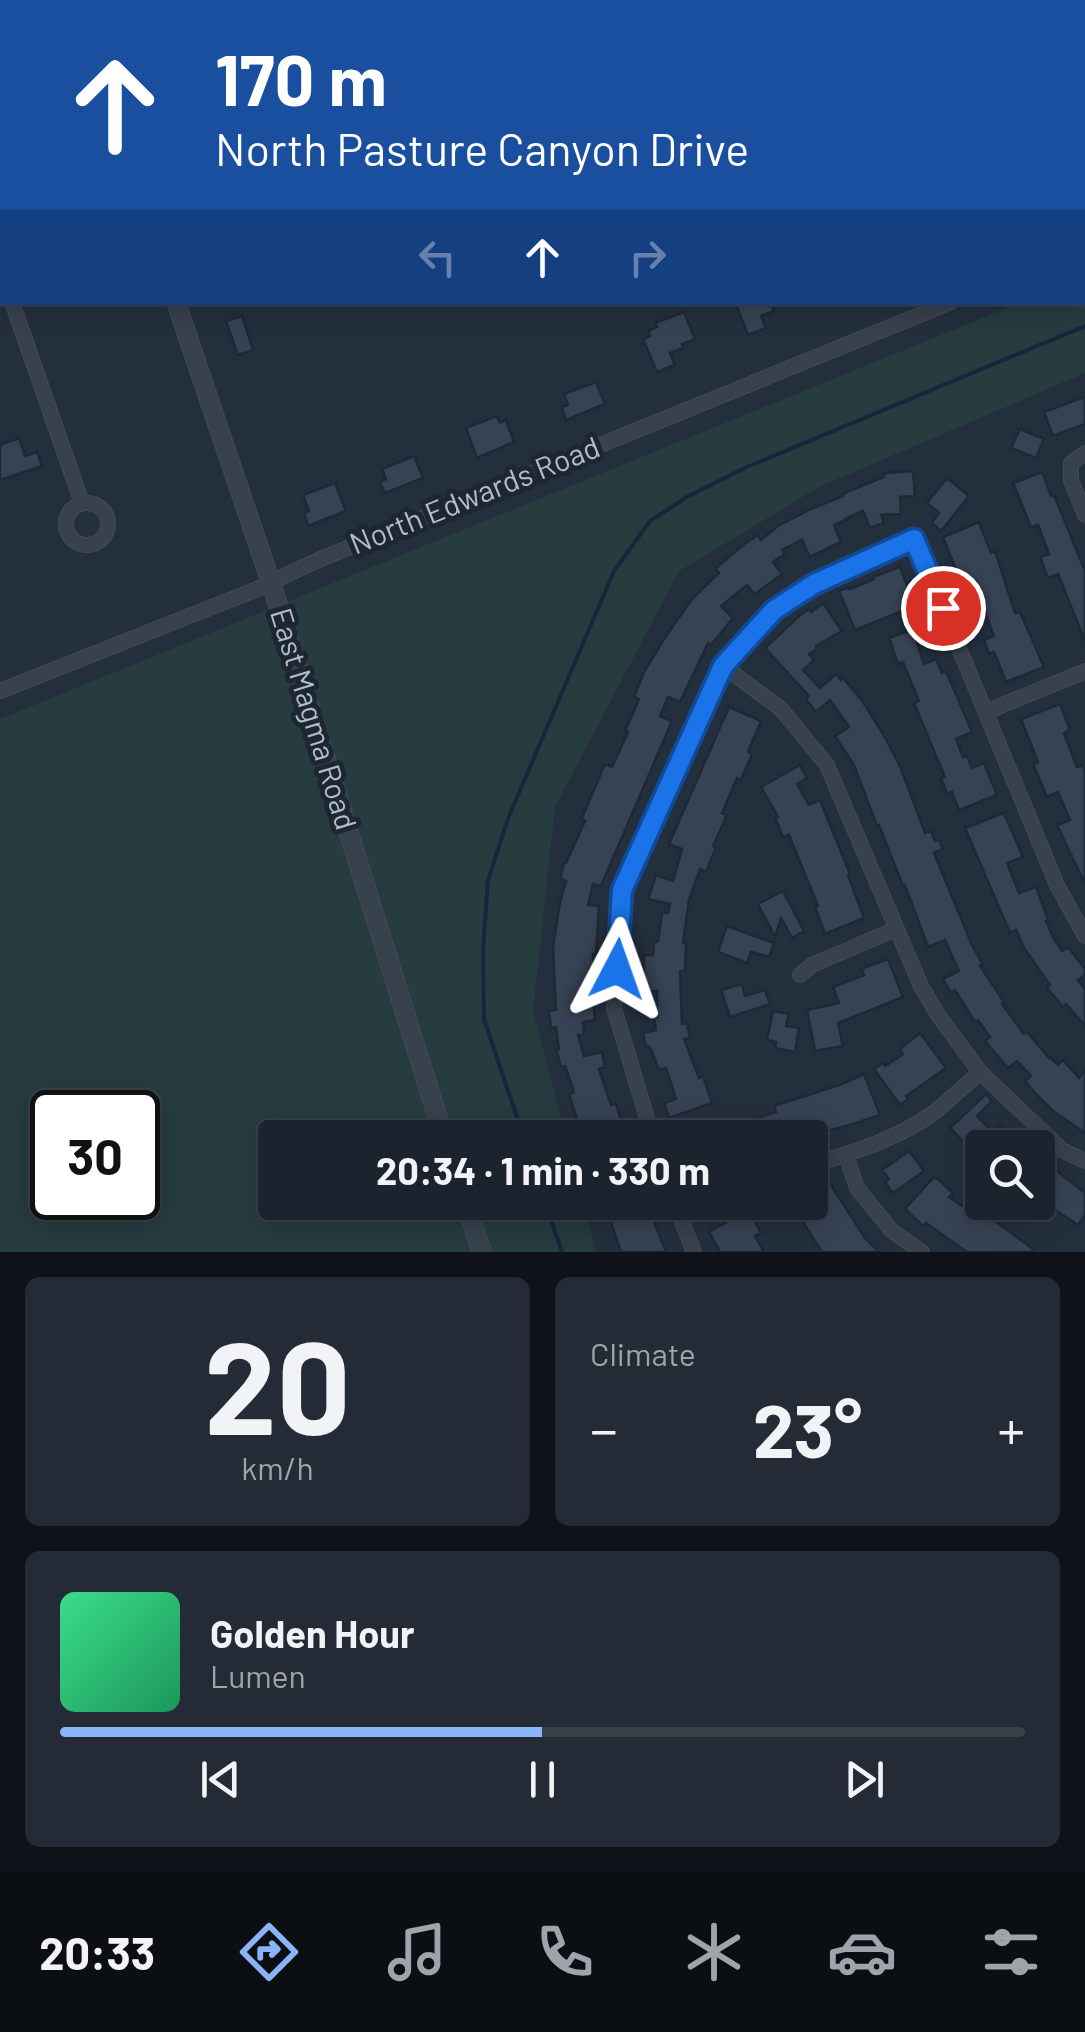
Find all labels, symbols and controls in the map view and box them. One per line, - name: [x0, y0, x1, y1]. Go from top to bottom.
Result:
- text: 170 m: [215, 36, 387, 120]
- icon: ahead: [50, 40, 180, 170]
- text: North Pasture Canyon Drive: [215, 121, 749, 175]
- icon: left: [410, 230, 465, 285]
- icon: ahead: [515, 230, 570, 285]
- icon: right: [620, 230, 675, 285]
- street label: North Edwards Road: [344, 428, 604, 561]
- pin: [901, 566, 986, 651]
- icon: arrive: [916, 581, 971, 636]
- street label: East Magma Road: [264, 603, 366, 834]
- position arrow: [565, 917, 669, 1021]
- speed limit sign: 30: [30, 1090, 160, 1220]
- map controls: [965, 1130, 1055, 1220]
- button: search: [965, 1130, 1055, 1220]
- text: 20:34 · 1 min · 330 m: [376, 1147, 710, 1193]
- text: 20: [204, 1305, 351, 1461]
- text: Climate: [590, 1334, 696, 1372]
- text: 23°: [753, 1383, 862, 1473]
- text: −: [590, 1395, 618, 1461]
- text: +: [997, 1395, 1025, 1461]
- text: km/h: [241, 1448, 314, 1486]
- text: Golden Hour: [210, 1610, 415, 1656]
- text: Lumen: [210, 1656, 306, 1694]
- icon: previous: [193, 1752, 248, 1807]
- icon: pause: [515, 1752, 570, 1807]
- icon: next: [837, 1752, 892, 1807]
- icon: directions: [234, 1917, 304, 1987]
- icon: music: [382, 1917, 452, 1987]
- icon: phone: [530, 1917, 600, 1987]
- icon: climate: [679, 1917, 749, 1987]
- icon: car: [827, 1917, 897, 1987]
- icon: filters: [976, 1917, 1046, 1987]
- text: 20:33: [39, 1925, 155, 1979]

